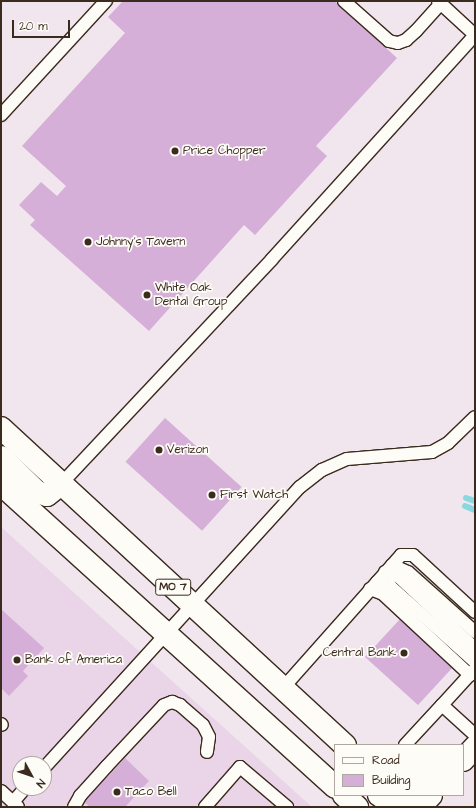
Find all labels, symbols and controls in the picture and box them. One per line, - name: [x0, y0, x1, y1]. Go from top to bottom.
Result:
- scale bar: [14, 12, 72, 38]
- text: 20 m: [19, 18, 48, 35]
- place label: Price Chopper: [183, 144, 266, 158]
- marker: Price Chopper: [170, 146, 180, 156]
- place label: Johnny’s Tavern: [96, 235, 185, 249]
- marker: Johnny’s Tavern: [83, 237, 93, 247]
- place label: White Oak Dental Group: [155, 281, 227, 309]
- marker: White Oak Dental Group: [142, 290, 152, 300]
- place label: Verizon: [167, 443, 208, 457]
- marker: Verizon: [154, 445, 164, 455]
- place label: First Watch: [220, 488, 288, 502]
- marker: First Watch: [207, 490, 217, 500]
- road number: MO 7: [155, 578, 191, 596]
- place label: Central Bank: [323, 646, 396, 660]
- marker: Central Bank: [399, 648, 409, 658]
- place label: Bank of America: [25, 653, 122, 667]
- marker: Bank of America: [12, 655, 22, 665]
- legend: [334, 744, 464, 796]
- text: Road: [372, 752, 400, 769]
- north arrow: [12, 756, 52, 796]
- text: Building: [372, 772, 410, 789]
- text: N: [33, 776, 49, 791]
- place label: Taco Bell: [125, 785, 177, 799]
- marker: Taco Bell: [112, 787, 122, 797]

